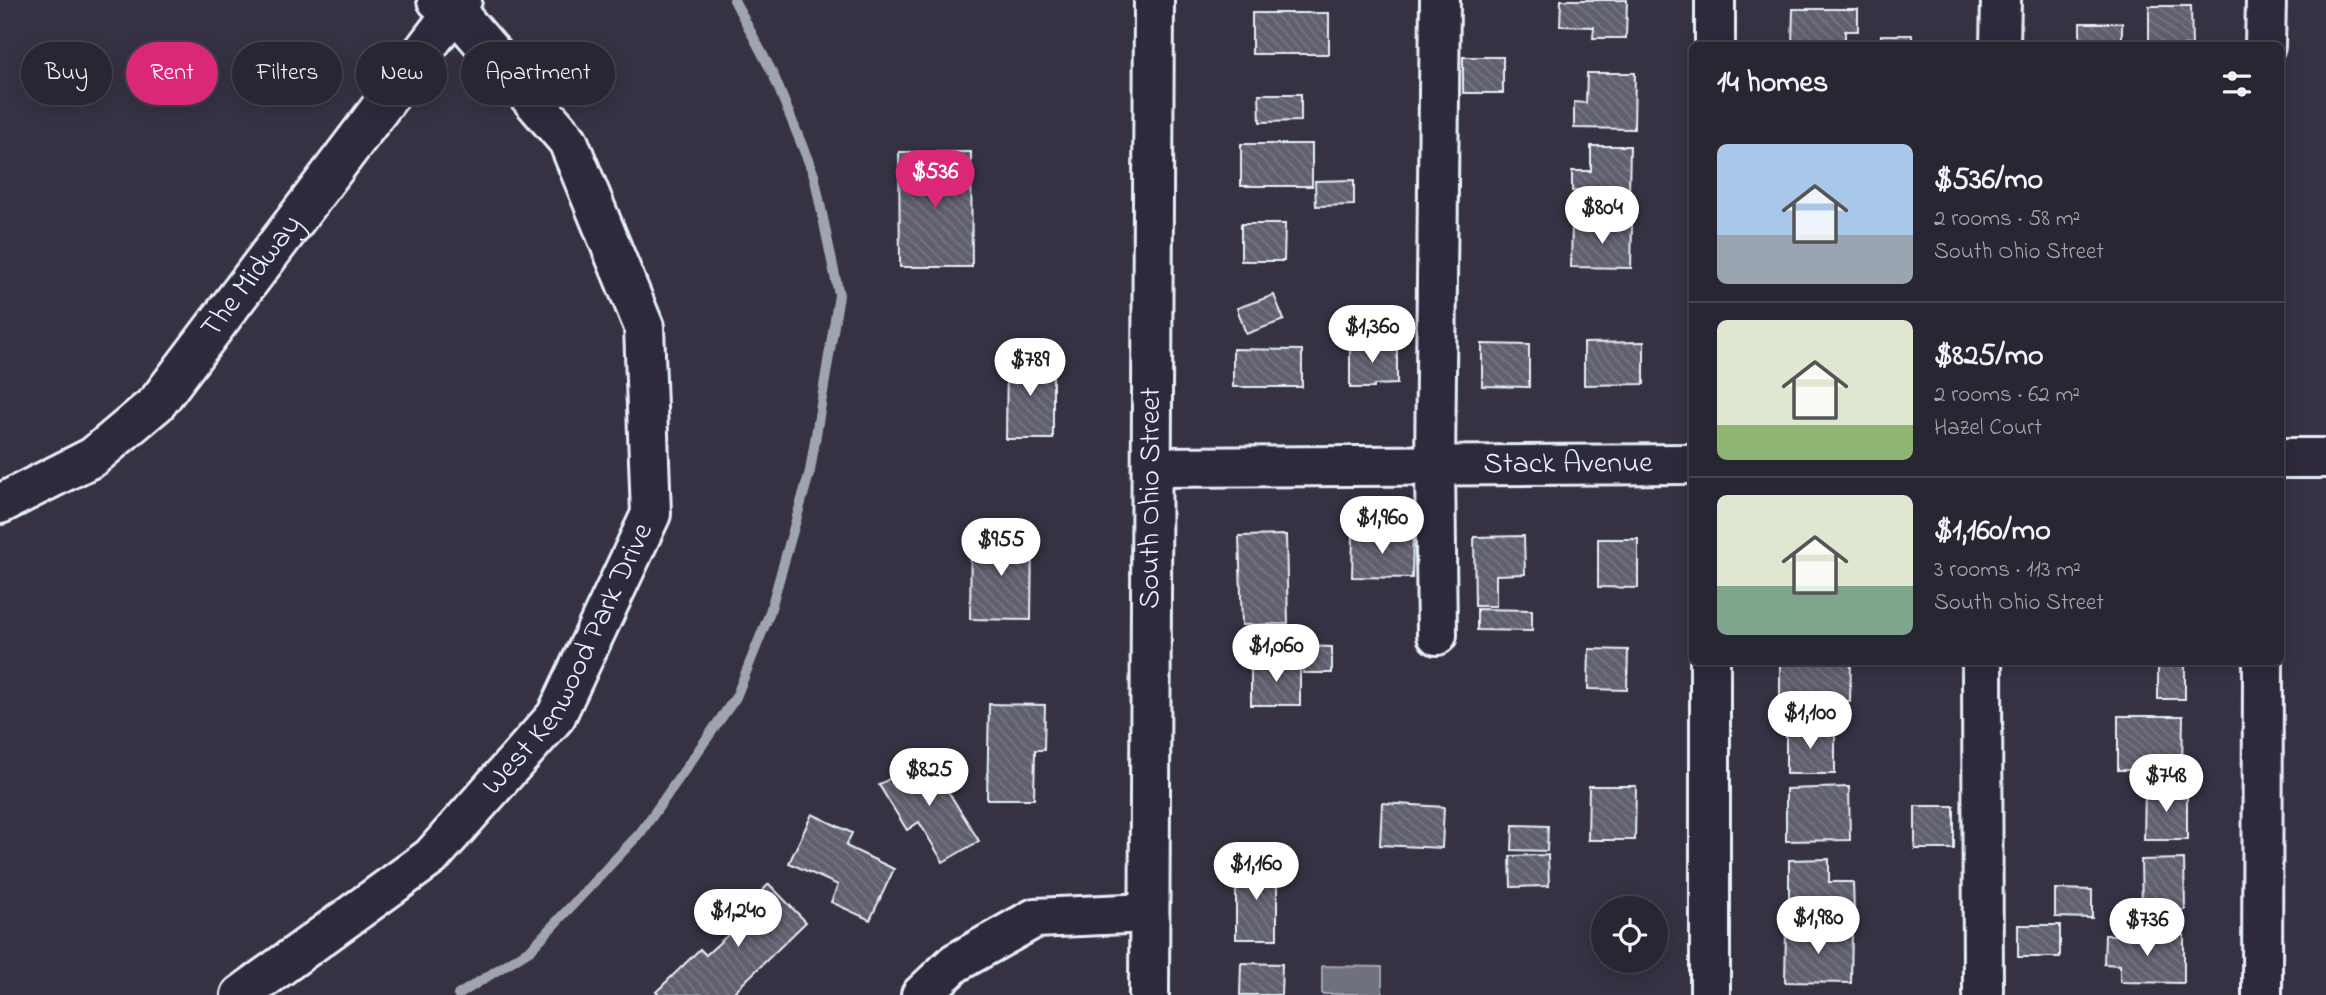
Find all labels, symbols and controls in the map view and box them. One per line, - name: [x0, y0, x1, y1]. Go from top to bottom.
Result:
- chip: Buy: [21, 42, 112, 105]
- chip: Rent: [126, 42, 218, 105]
- chip: Filters: [232, 42, 342, 105]
- chip: New: [356, 42, 447, 105]
- chip: Apartment: [461, 42, 615, 105]
- text: 14 homes: [1717, 62, 1828, 106]
- icon: filters: [2218, 65, 2256, 103]
- pin: $536: [894, 150, 976, 210]
- text: $536: [912, 156, 958, 189]
- text: $536/mo: [1934, 159, 2043, 203]
- icon: home: [1773, 172, 1857, 256]
- pin: $804: [1561, 187, 1643, 246]
- text: $804: [1581, 192, 1623, 225]
- text: 2 rooms · 58 m²: [1934, 203, 2080, 236]
- street label: The Midway: [191, 206, 314, 348]
- text: South Ohio Street: [1934, 236, 2104, 269]
- pin: $1,360: [1315, 306, 1429, 365]
- text: $1,360: [1345, 311, 1399, 344]
- text: $825/mo: [1934, 335, 2044, 379]
- pin: $789: [989, 338, 1071, 398]
- text: $789: [1011, 344, 1049, 377]
- icon: home: [1773, 348, 1857, 432]
- text: 2 rooms · 62 m²: [1934, 379, 2080, 412]
- street label: South Ohio Street: [1129, 387, 1174, 609]
- text: Hazel Court: [1934, 412, 2042, 445]
- street label: Stack Avenue: [1483, 442, 1653, 487]
- pin: $1,960: [1325, 496, 1439, 556]
- text: $1,960: [1356, 502, 1408, 535]
- text: $1,160/mo: [1934, 510, 2051, 554]
- street label: West Kenwood Park Drive: [472, 516, 666, 806]
- pin: $955: [960, 518, 1042, 578]
- icon: home: [1773, 523, 1857, 607]
- text: $955: [977, 524, 1025, 557]
- text: 3 rooms · 113 m²: [1934, 554, 2081, 587]
- text: South Ohio Street: [1934, 587, 2104, 620]
- pin: $1,060: [1219, 624, 1333, 684]
- text: $1,060: [1248, 630, 1304, 663]
- pin: $1,100: [1753, 692, 1867, 751]
- text: $1,100: [1784, 697, 1836, 730]
- pin: $825: [888, 748, 970, 808]
- text: $825: [905, 754, 953, 787]
- pin: $748: [2125, 754, 2207, 814]
- text: $748: [2145, 760, 2187, 793]
- pin: $1,160: [1199, 842, 1313, 902]
- text: $1,160: [1230, 848, 1282, 881]
- pin: $1,240: [681, 890, 795, 949]
- text: $1,240: [710, 895, 766, 928]
- map controls: [1591, 896, 1668, 973]
- button: locate: [1591, 896, 1668, 973]
- pin: $1,980: [1761, 897, 1875, 956]
- pin: $736: [2106, 898, 2188, 958]
- text: $1,980: [1793, 902, 1843, 935]
- text: $736: [2125, 904, 2169, 937]

